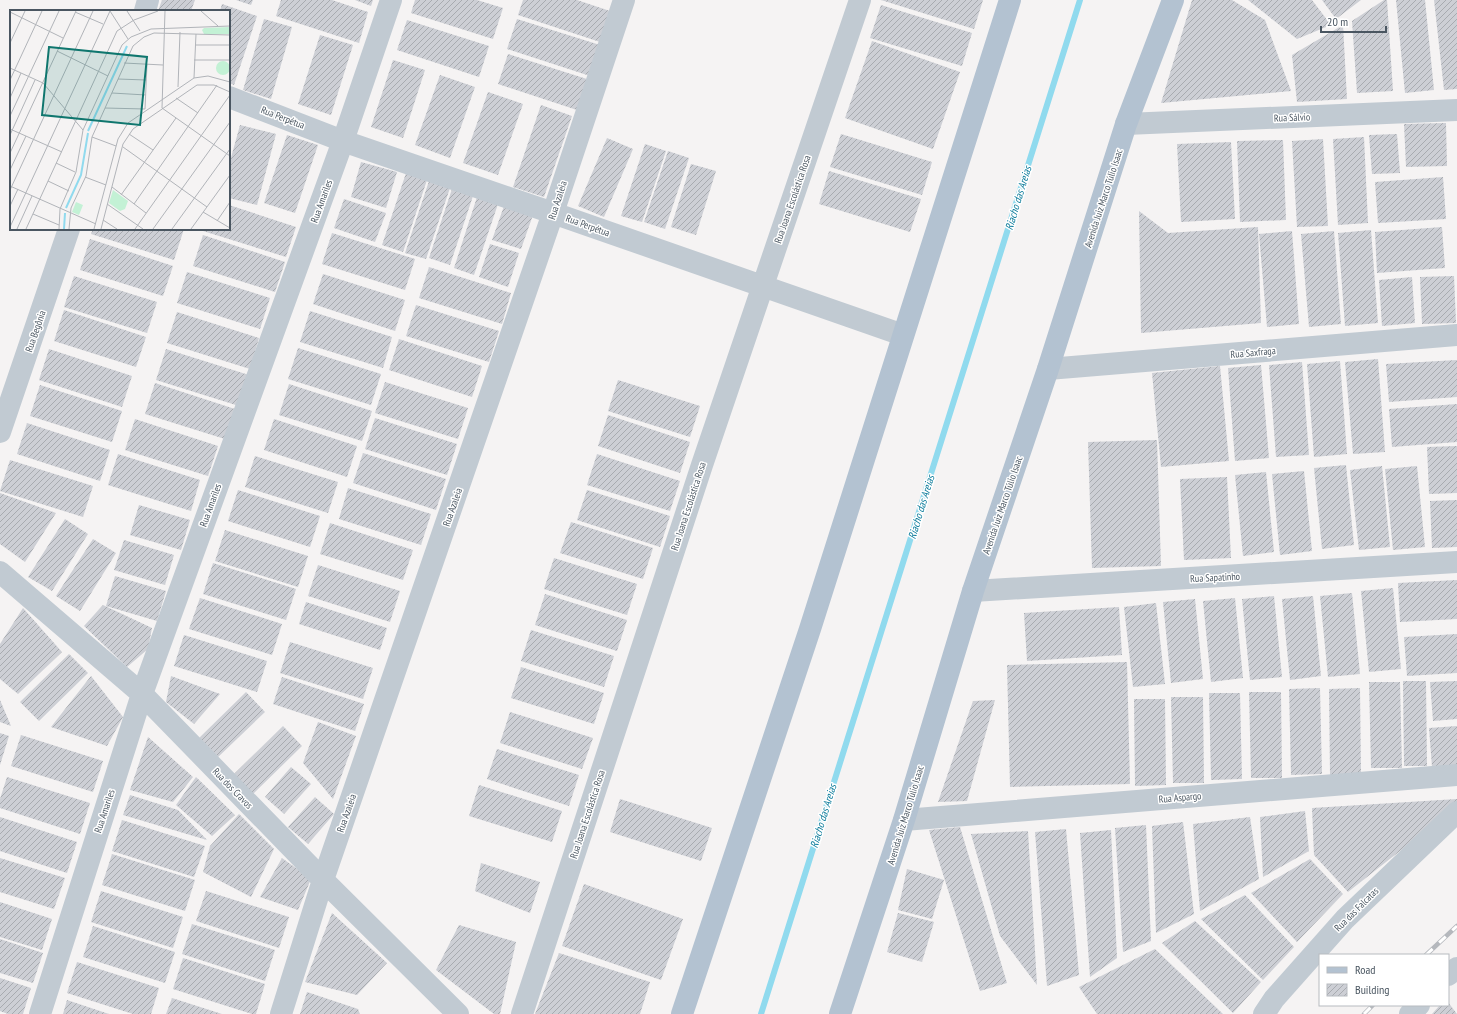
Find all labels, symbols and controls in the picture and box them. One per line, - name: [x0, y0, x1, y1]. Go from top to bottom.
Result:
- scale bar: [1321, 8, 1386, 34]
- inset map: [10, 10, 230, 230]
- text: 20 m: [1327, 14, 1348, 29]
- street label: Rua Perpétua: [259, 103, 307, 132]
- street label: Rua Sálvio: [1274, 110, 1310, 125]
- street label: Avenida Juiz Marco Túlio Isaac: [1081, 147, 1126, 249]
- street label: Rua Joana Escolástica Rosa: [771, 153, 814, 245]
- water label: Riacho das Areias: [1002, 163, 1035, 232]
- street label: Rua Amariles: [308, 177, 335, 225]
- street label: Rua Azaleia: [545, 179, 570, 221]
- street label: Rua Perpétua: [564, 212, 612, 239]
- street label: Rua Begônia: [22, 309, 49, 354]
- street label: Rua Saxfraga: [1230, 344, 1276, 361]
- street label: Avenida Juiz Marco Túlio Isaac: [980, 454, 1026, 556]
- street label: Rua Joana Escolástica Rosa: [668, 460, 709, 552]
- water label: Riacho das Areias: [905, 472, 938, 541]
- street label: Rua Amariles: [197, 481, 224, 529]
- street label: Rua Azaleia: [440, 486, 465, 528]
- street label: Rua Sapatinho: [1190, 570, 1240, 585]
- street label: Avenida Juiz Marco Túlio Isaac: [884, 764, 927, 866]
- street label: Rua dos Cravos: [210, 765, 256, 812]
- street label: Rua Joana Escolástica Rosa: [567, 768, 608, 860]
- water label: Riacho das Areias: [807, 781, 840, 850]
- street label: Rua Amariles: [91, 787, 118, 835]
- street label: Rua Aspargo: [1158, 789, 1202, 806]
- street label: Rua Azaleia: [334, 792, 359, 834]
- street label: Rua das Falcatas: [1332, 884, 1382, 934]
- legend: [1319, 954, 1449, 1006]
- text: Road: [1355, 962, 1375, 977]
- text: Building: [1355, 982, 1390, 997]

